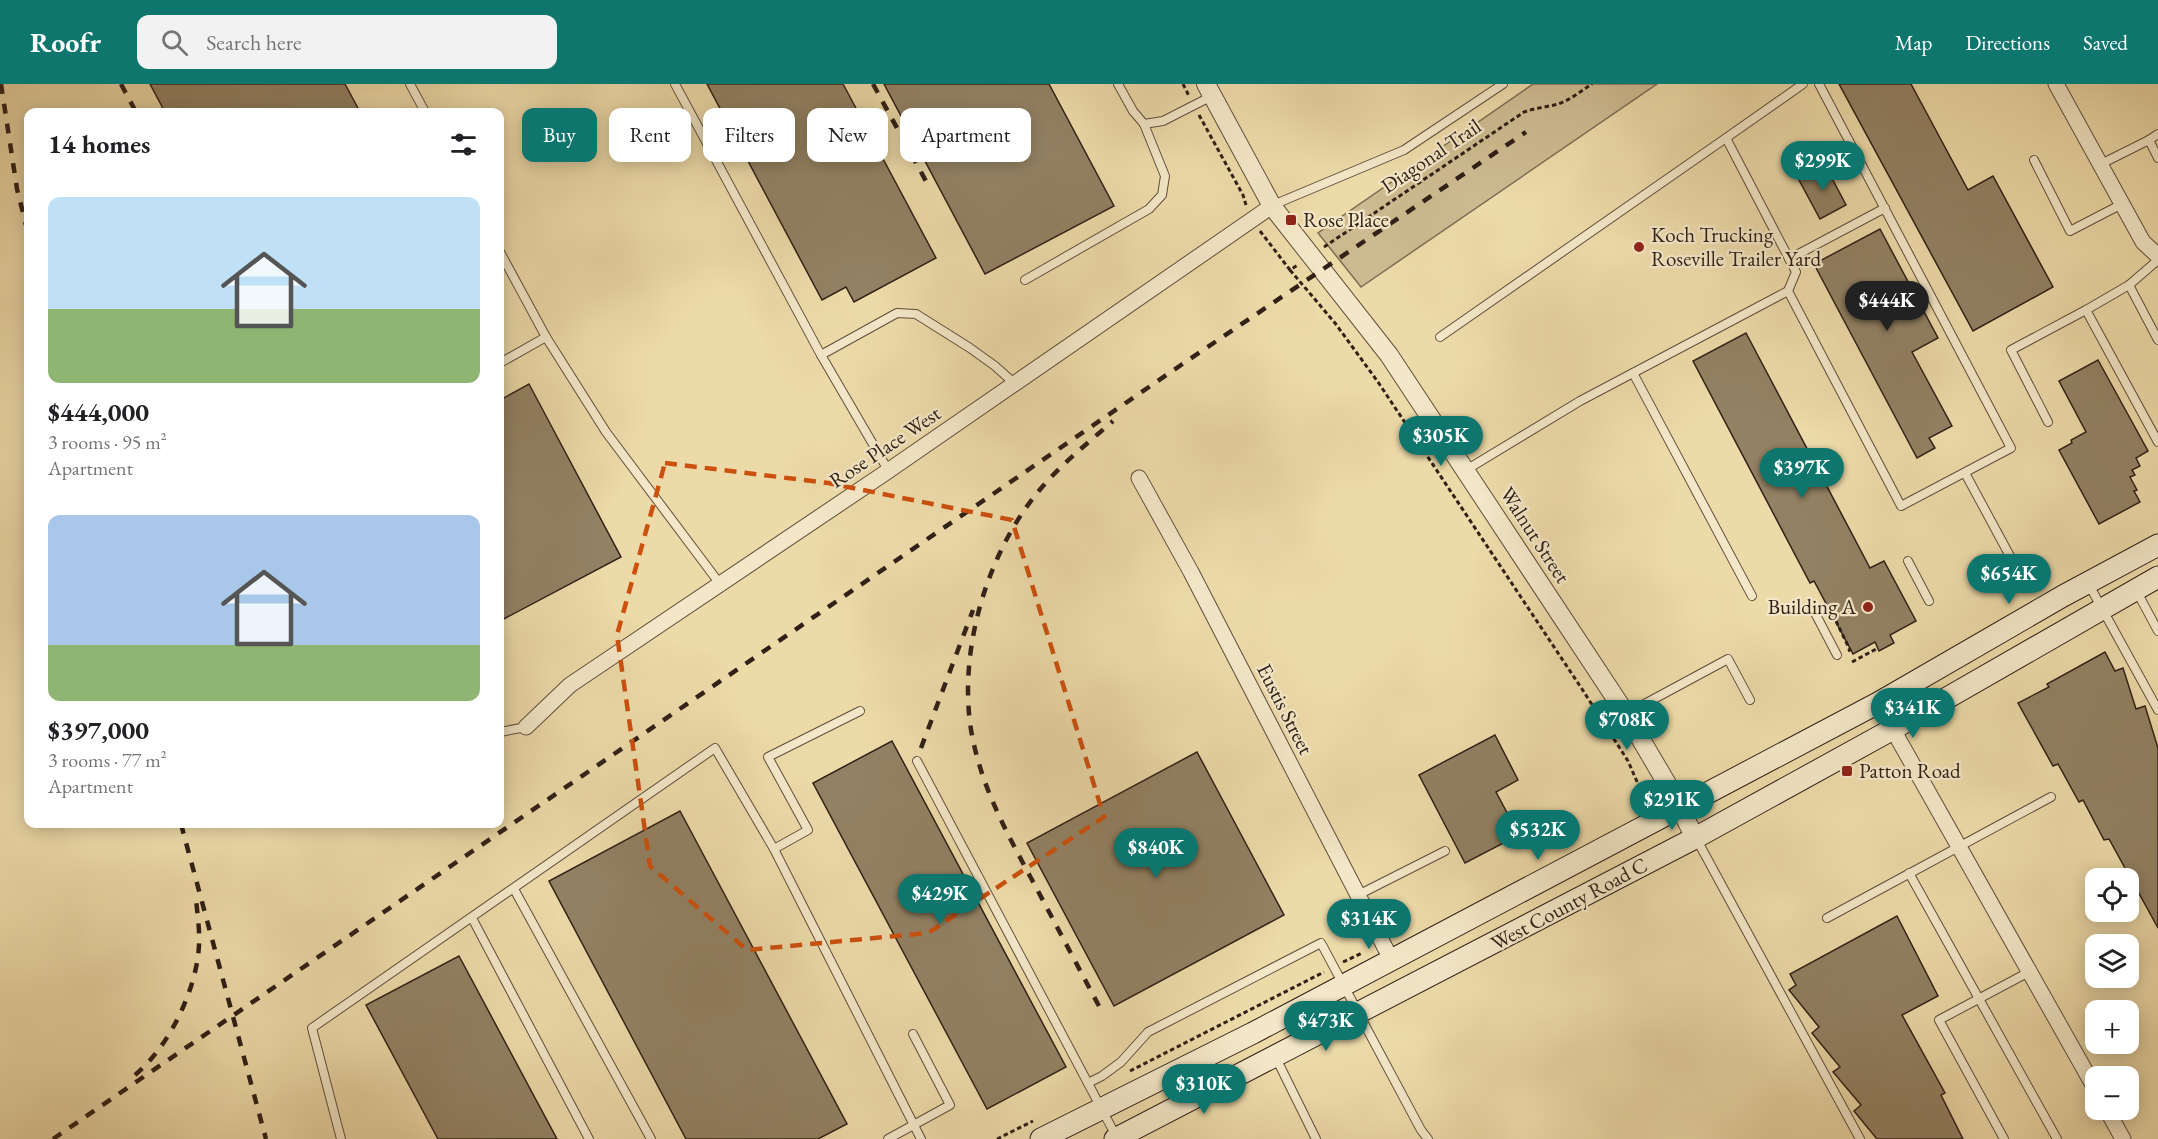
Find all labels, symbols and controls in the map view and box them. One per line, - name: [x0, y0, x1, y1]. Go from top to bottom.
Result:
- search box: [137, 15, 557, 69]
- text: Roofr: [30, 24, 101, 60]
- icon: search: [158, 26, 191, 59]
- text: Search here: [206, 28, 302, 57]
- text: Map: [1895, 29, 1932, 56]
- text: Directions: [1965, 29, 2050, 56]
- text: Saved: [2083, 29, 2128, 56]
- chip: Buy: [522, 108, 597, 162]
- chip: Rent: [609, 108, 691, 162]
- chip: Filters: [703, 108, 795, 162]
- chip: New: [807, 108, 888, 162]
- chip: Apartment: [900, 108, 1031, 162]
- street label: Diagonal Trail: [1375, 112, 1486, 199]
- text: 14 homes: [48, 127, 150, 161]
- icon: filters: [447, 128, 480, 161]
- pin: $299K: [1781, 141, 1865, 192]
- text: $299K: [1795, 147, 1851, 173]
- place label: Rose Place: [1303, 206, 1389, 233]
- marker: Rose Place: [1284, 213, 1298, 227]
- place label: Koch Trucking Roseville Trailer Yard: [1651, 221, 1822, 272]
- icon: home: [210, 236, 318, 344]
- marker: Koch Trucking Roseville Trailer Yard: [1632, 240, 1646, 254]
- pin: $444K: [1845, 281, 1929, 332]
- text: $444K: [1859, 287, 1915, 313]
- text: $444,000: [48, 395, 149, 429]
- street label: Rose Place West: [824, 399, 946, 494]
- pin: $305K: [1399, 416, 1483, 467]
- text: $305K: [1413, 422, 1469, 448]
- text: 3 rooms · 95 m²: [48, 429, 167, 455]
- pin: $397K: [1760, 448, 1844, 499]
- text: $397K: [1774, 454, 1830, 480]
- text: Apartment: [48, 455, 133, 481]
- street label: Walnut Street: [1494, 481, 1577, 588]
- icon: home: [210, 554, 318, 662]
- pin: $654K: [1967, 554, 2051, 605]
- text: $654K: [1981, 560, 2037, 586]
- place label: Building A: [1768, 593, 1856, 620]
- marker: Building A: [1861, 600, 1875, 614]
- street label: Eustis Street: [1251, 659, 1320, 759]
- pin: $341K: [1871, 688, 1955, 739]
- text: $341K: [1885, 694, 1941, 720]
- pin: $708K: [1585, 700, 1669, 751]
- text: $708K: [1599, 706, 1655, 732]
- text: $397,000: [48, 713, 149, 747]
- text: 3 rooms · 77 m²: [48, 747, 167, 773]
- place label: Patton Road: [1859, 757, 1961, 784]
- marker: Patton Road: [1840, 764, 1854, 778]
- text: Apartment: [48, 773, 133, 799]
- pin: $291K: [1630, 780, 1714, 831]
- text: $291K: [1644, 786, 1700, 812]
- pin: $532K: [1496, 810, 1580, 861]
- text: $532K: [1510, 816, 1566, 842]
- pin: $840K: [1114, 828, 1198, 879]
- text: $840K: [1128, 834, 1184, 860]
- street label: West County Road C: [1486, 851, 1652, 956]
- map controls: [2085, 868, 2139, 1120]
- button: locate: [2085, 868, 2139, 922]
- pin: $429K: [898, 874, 982, 925]
- text: $429K: [912, 880, 968, 906]
- pin: $314K: [1327, 899, 1411, 950]
- text: $314K: [1341, 905, 1397, 931]
- button: layers: [2085, 934, 2139, 988]
- button: +: [2085, 1000, 2139, 1054]
- pin: $473K: [1284, 1001, 1368, 1052]
- text: $473K: [1298, 1007, 1354, 1033]
- pin: $310K: [1162, 1064, 1246, 1115]
- button: −: [2085, 1066, 2139, 1120]
- text: $310K: [1176, 1070, 1232, 1096]

